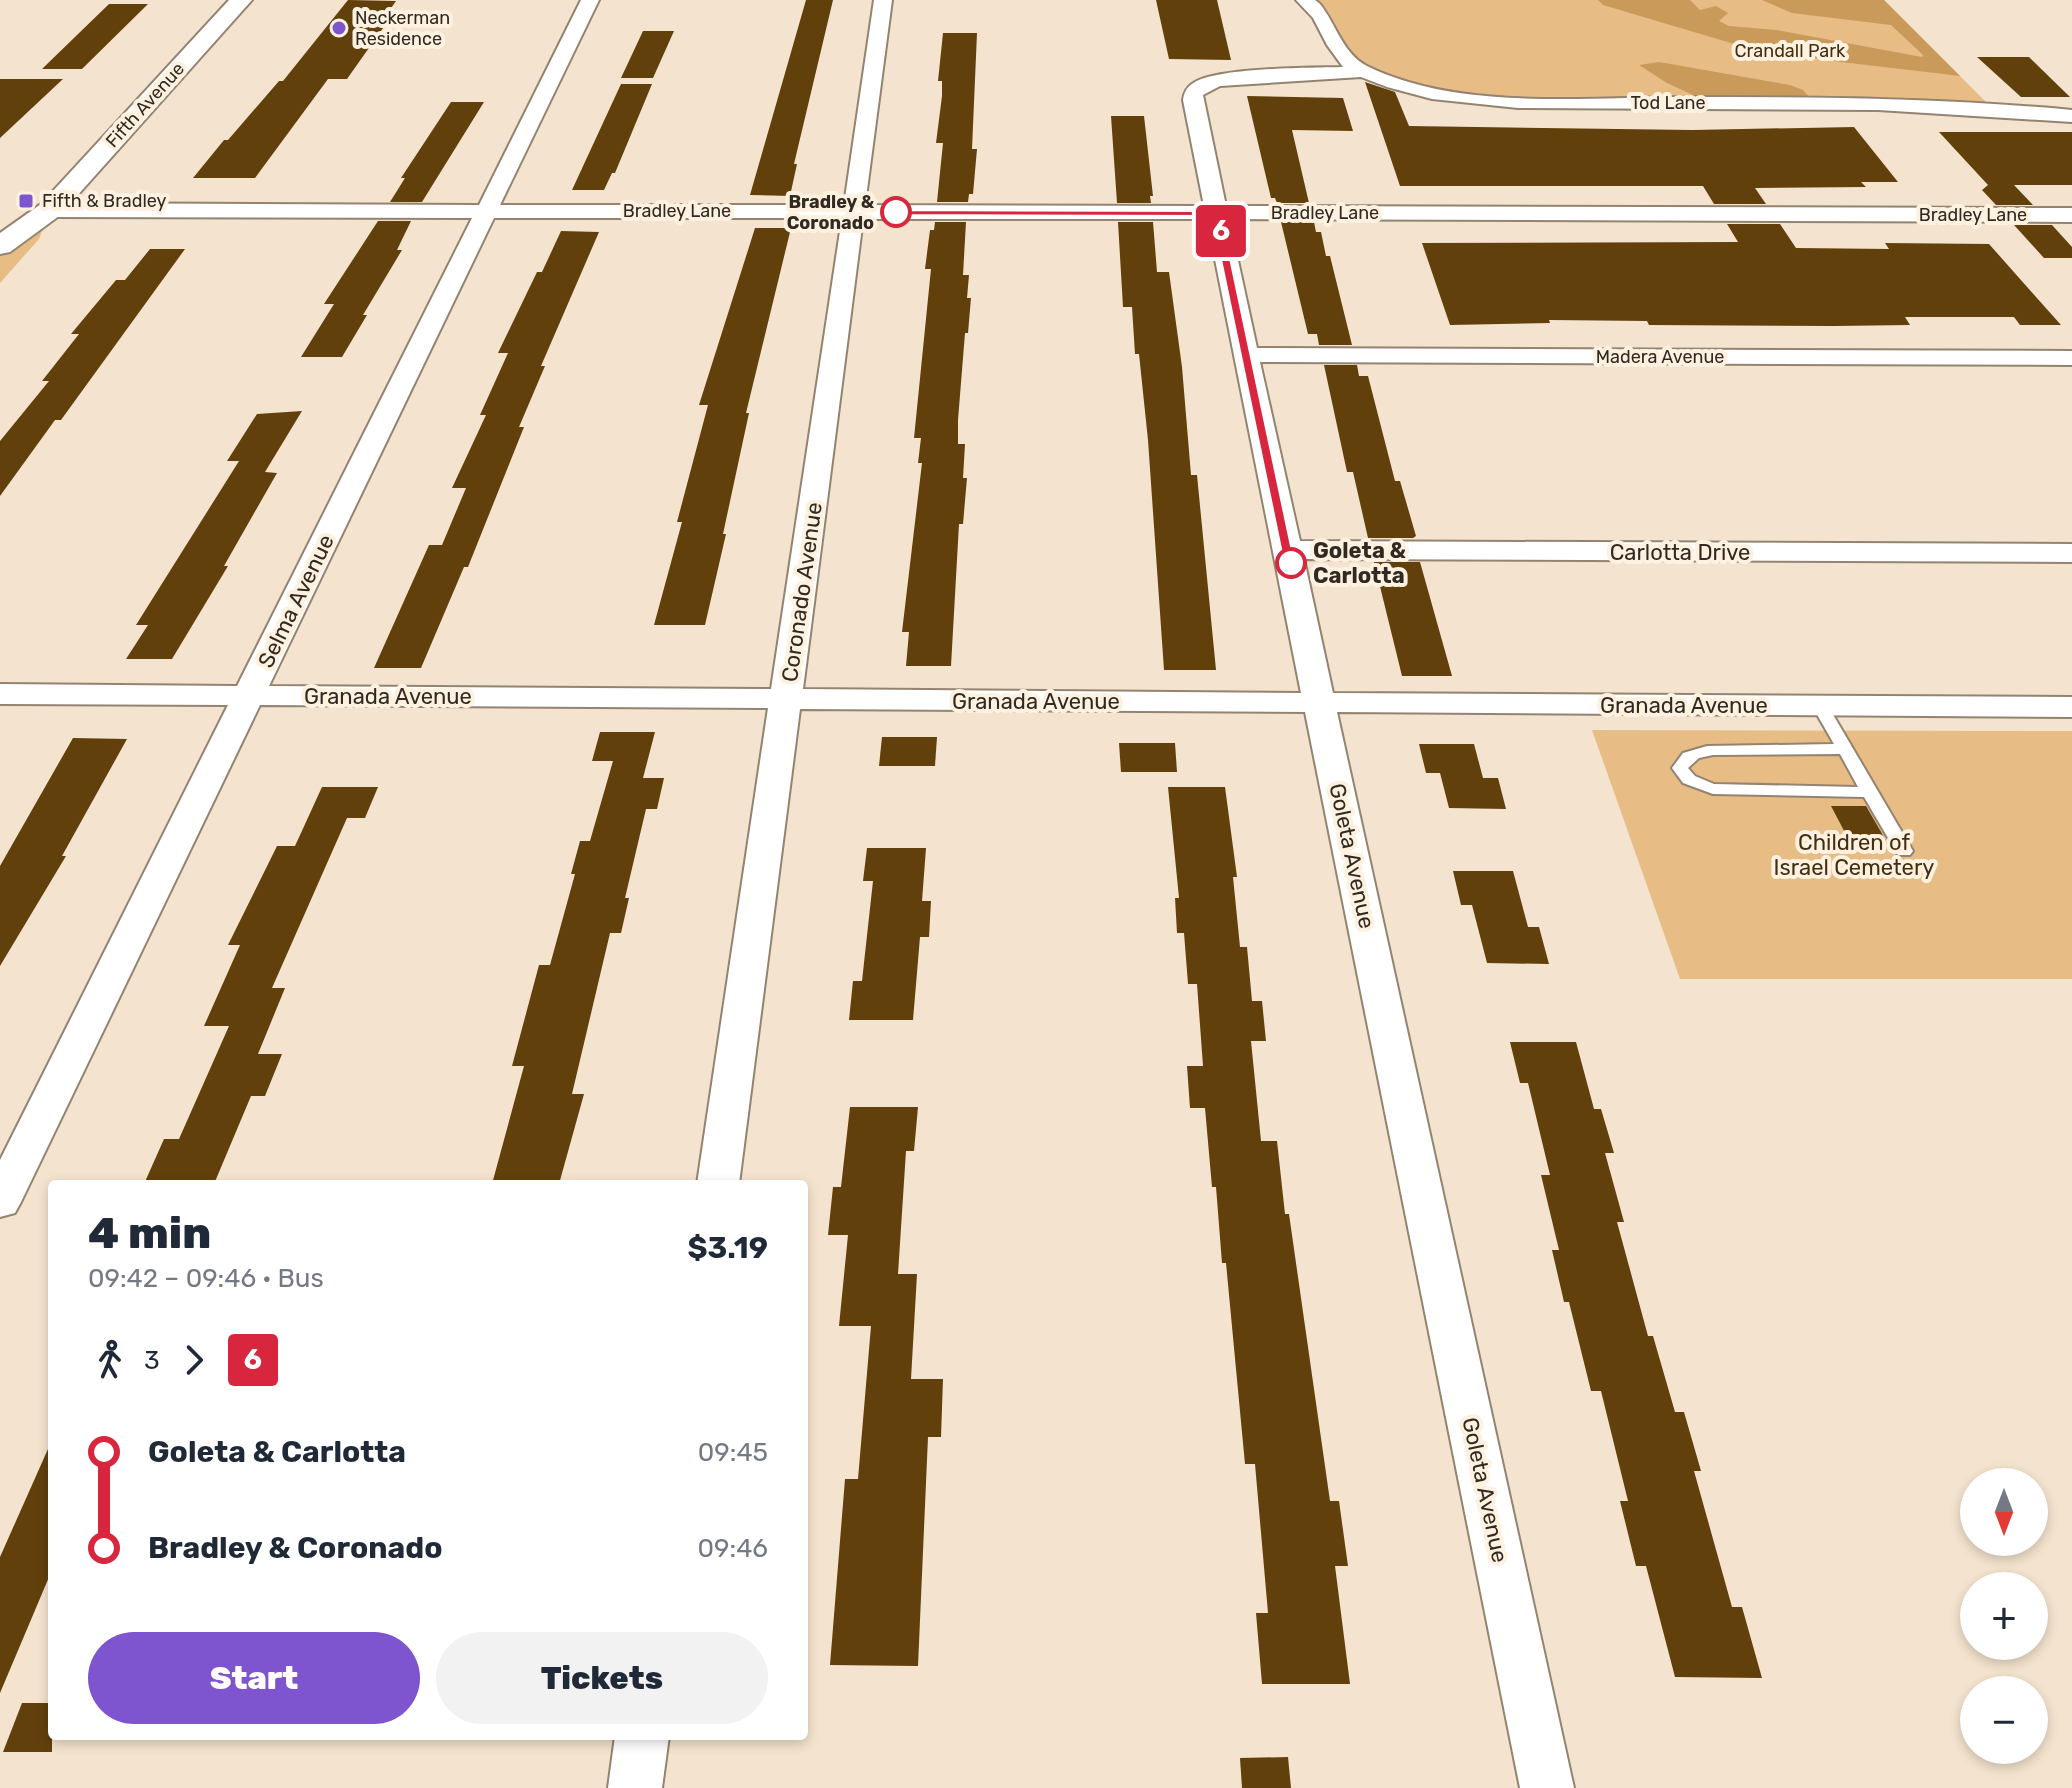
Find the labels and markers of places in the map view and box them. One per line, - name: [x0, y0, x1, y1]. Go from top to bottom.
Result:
- place label: Neckerman Residence: [355, 7, 450, 50]
- marker: Neckerman Residence: [330, 19, 348, 37]
- place label: Fifth & Bradley: [42, 190, 167, 212]
- place label: Bradley & Coronado: [787, 191, 875, 234]
- marker: Fifth & Bradley: [17, 192, 35, 210]
- marker: Bradley & Coronado: [881, 197, 911, 227]
- place label: Goleta & Carlotta: [1313, 537, 1406, 589]
- marker: Goleta & Carlotta: [1276, 548, 1306, 578]

